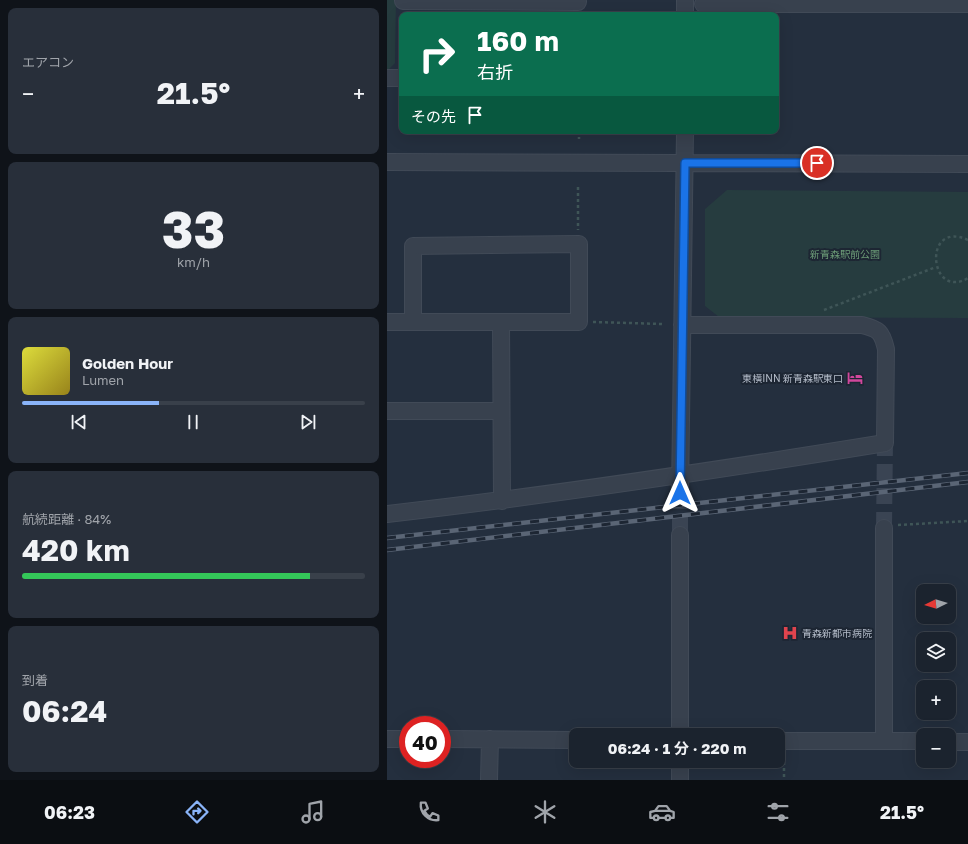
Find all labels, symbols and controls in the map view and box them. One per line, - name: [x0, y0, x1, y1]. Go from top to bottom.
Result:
- text: 160 m: [477, 24, 559, 57]
- icon: right: [411, 28, 463, 80]
- text: エアコン: [22, 54, 74, 70]
- text: 右折: [477, 61, 513, 83]
- text: 21.5°: [157, 75, 230, 111]
- text: −: [22, 80, 34, 107]
- text: +: [353, 80, 365, 107]
- icon: arrive: [464, 104, 486, 126]
- text: その先: [411, 107, 456, 125]
- pin: [800, 146, 834, 180]
- icon: arrive: [806, 152, 828, 174]
- text: 33: [162, 197, 225, 259]
- park label: 新青森駅前公園: [810, 248, 880, 260]
- text: km/h: [177, 254, 210, 270]
- text: Golden Hour: [82, 354, 173, 372]
- hotel icon: 東横INN 新青森駅東口: [846, 369, 864, 387]
- text: Lumen: [82, 372, 124, 388]
- place label: 東横INN 新青森駅東口: [742, 372, 843, 384]
- icon: previous: [68, 411, 90, 433]
- icon: pause: [182, 411, 204, 433]
- icon: next: [297, 411, 319, 433]
- position arrow: [659, 472, 701, 514]
- text: 航続距離 · 84%: [22, 511, 111, 527]
- text: 420 km: [22, 532, 130, 568]
- north arrow: [916, 584, 956, 624]
- map controls: [916, 584, 956, 768]
- hospital icon: 青森新都市病院: [781, 624, 799, 642]
- place label: 青森新都市病院: [802, 627, 872, 639]
- button: layers: [916, 632, 956, 672]
- text: 到着: [22, 672, 48, 688]
- button: +: [916, 680, 956, 720]
- text: 06:24: [22, 693, 107, 729]
- speed limit sign: 40: [399, 716, 451, 768]
- button: −: [916, 728, 956, 768]
- text: 06:24 · 1 分 · 220 m: [608, 739, 746, 757]
- icon: directions: [183, 798, 211, 826]
- icon: music: [299, 798, 327, 826]
- icon: phone: [415, 798, 443, 826]
- icon: climate: [531, 798, 559, 826]
- icon: car: [648, 798, 676, 826]
- icon: filters: [764, 798, 792, 826]
- text: 06:23: [44, 801, 95, 823]
- text: 21.5°: [880, 801, 924, 823]

